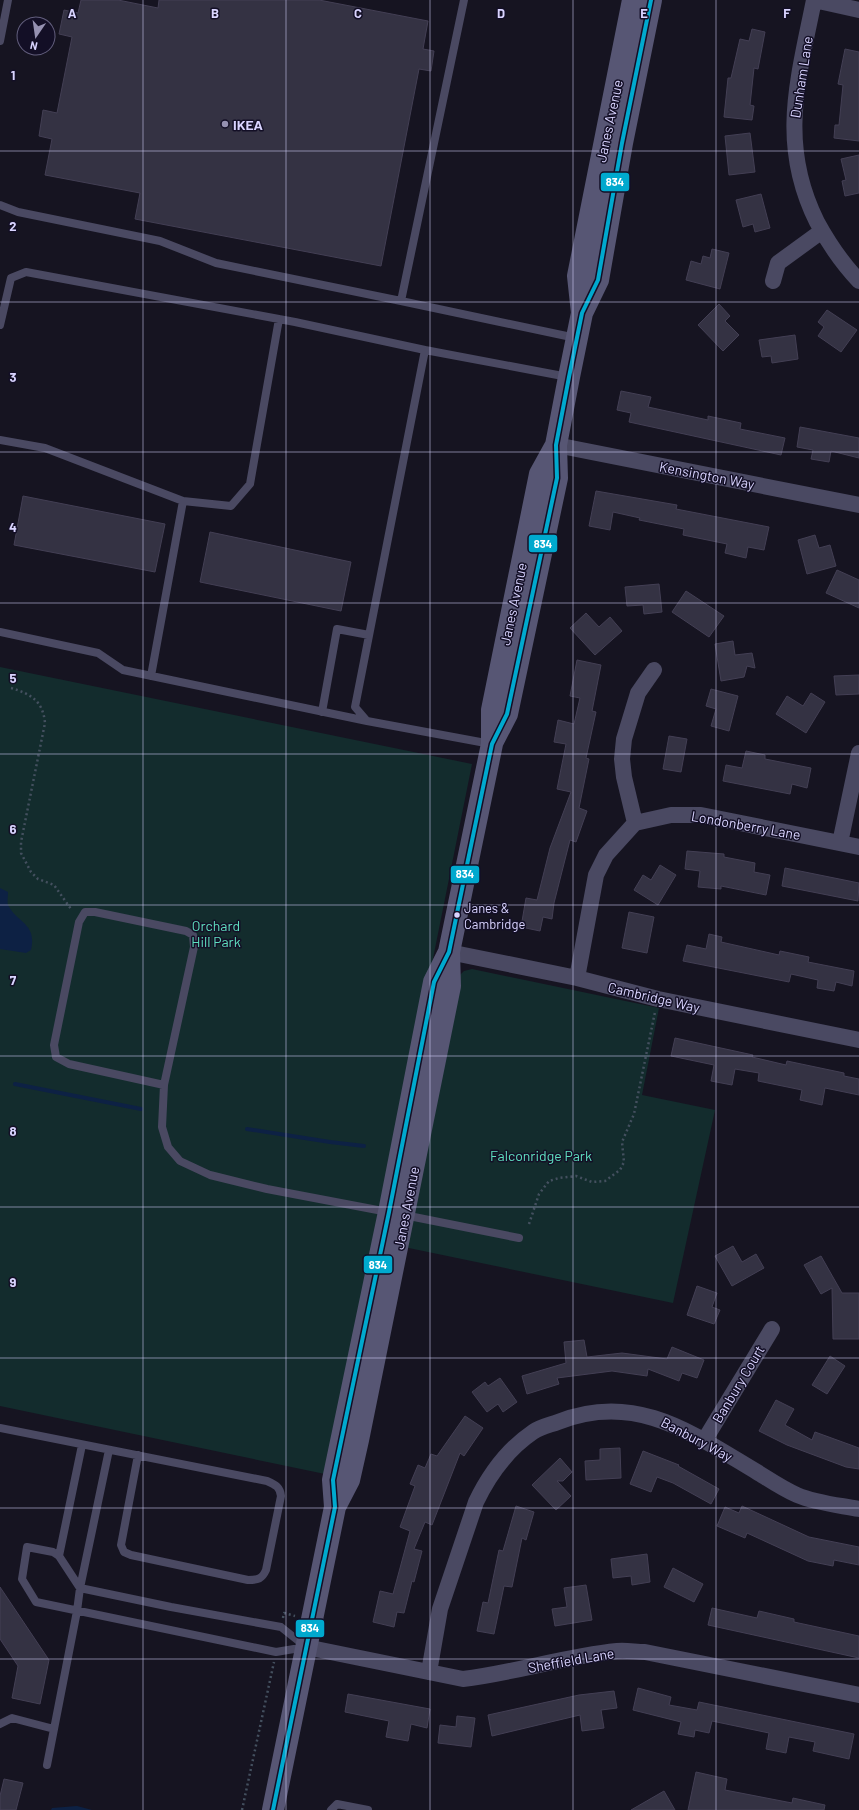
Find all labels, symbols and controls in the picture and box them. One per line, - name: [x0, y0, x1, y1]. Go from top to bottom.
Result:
- text: A: [68, 5, 77, 21]
- text: B: [211, 5, 219, 21]
- text: C: [354, 5, 362, 21]
- text: D: [497, 5, 505, 21]
- text: E: [640, 5, 648, 21]
- text: F: [783, 5, 791, 21]
- north arrow: [16, 16, 56, 56]
- street label: Dunham Lane: [786, 35, 816, 119]
- text: N: [29, 39, 39, 53]
- text: 1: [11, 67, 15, 83]
- street label: Janes Avenue: [592, 78, 626, 164]
- place label: IKEA: [233, 116, 264, 133]
- marker: IKEA: [220, 119, 230, 129]
- line badge: 834: [600, 172, 630, 192]
- text: 834: [606, 175, 625, 188]
- text: 2: [9, 218, 17, 234]
- text: 3: [9, 369, 17, 385]
- street label: Kensington Way: [658, 457, 757, 493]
- text: 4: [9, 519, 17, 535]
- line badge: 834: [528, 534, 558, 553]
- text: 834: [534, 537, 553, 550]
- street label: Janes Avenue: [496, 561, 530, 647]
- text: 5: [9, 670, 17, 686]
- street label: Londonberry Lane: [690, 807, 802, 843]
- text: 6: [10, 821, 17, 837]
- line badge: 834: [450, 865, 480, 884]
- text: 834: [456, 867, 475, 880]
- place label: Janes & Cambridge: [464, 900, 525, 932]
- marker: Janes & Cambridge: [452, 910, 462, 920]
- park label: Orchard Hill Park: [191, 917, 241, 950]
- text: 7: [10, 972, 17, 988]
- street label: Cambridge Way: [606, 978, 702, 1016]
- text: 8: [9, 1123, 17, 1139]
- park label: Falconridge Park: [490, 1147, 592, 1164]
- street label: Janes Avenue: [390, 1165, 422, 1251]
- line badge: 834: [363, 1255, 393, 1274]
- text: 834: [369, 1258, 388, 1271]
- text: 9: [10, 1274, 17, 1290]
- street label: Banbury Court: [708, 1342, 768, 1426]
- street label: Banbury Way: [658, 1413, 736, 1465]
- line badge: 834: [295, 1619, 325, 1638]
- text: 834: [301, 1621, 320, 1634]
- street label: Sheffield Lane: [527, 1644, 615, 1676]

